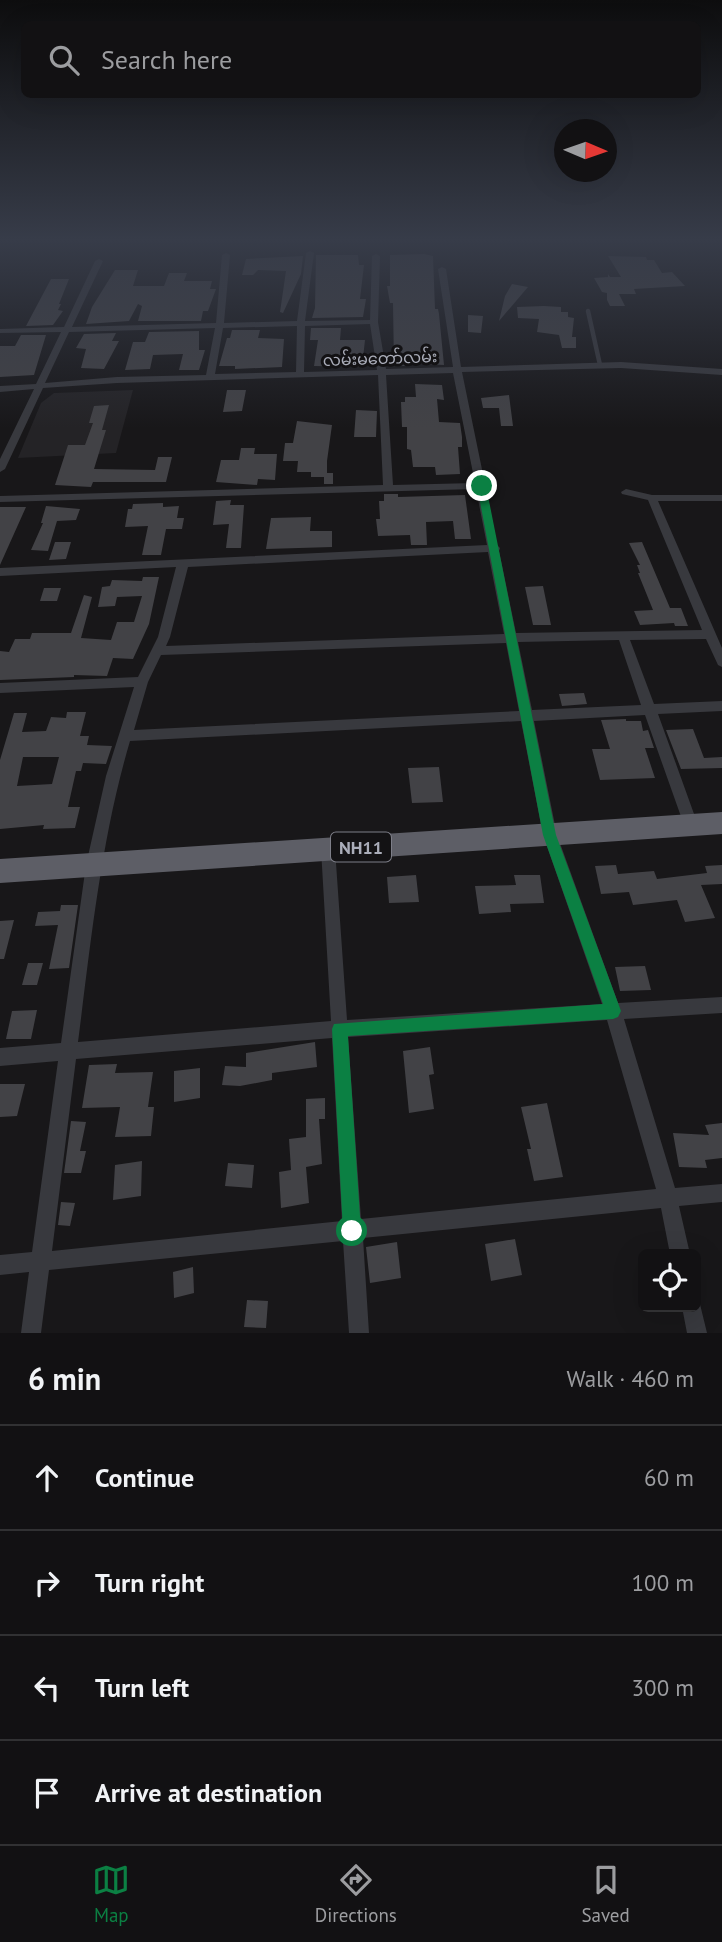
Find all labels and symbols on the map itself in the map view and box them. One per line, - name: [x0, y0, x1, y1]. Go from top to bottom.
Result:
- north arrow: [554, 119, 617, 182]
- street label: လမ်းမတော်လမ်း: [322, 345, 438, 370]
- route end: [466, 470, 497, 501]
- road number: NH11: [331, 832, 391, 862]
- route start: [336, 1215, 367, 1246]

